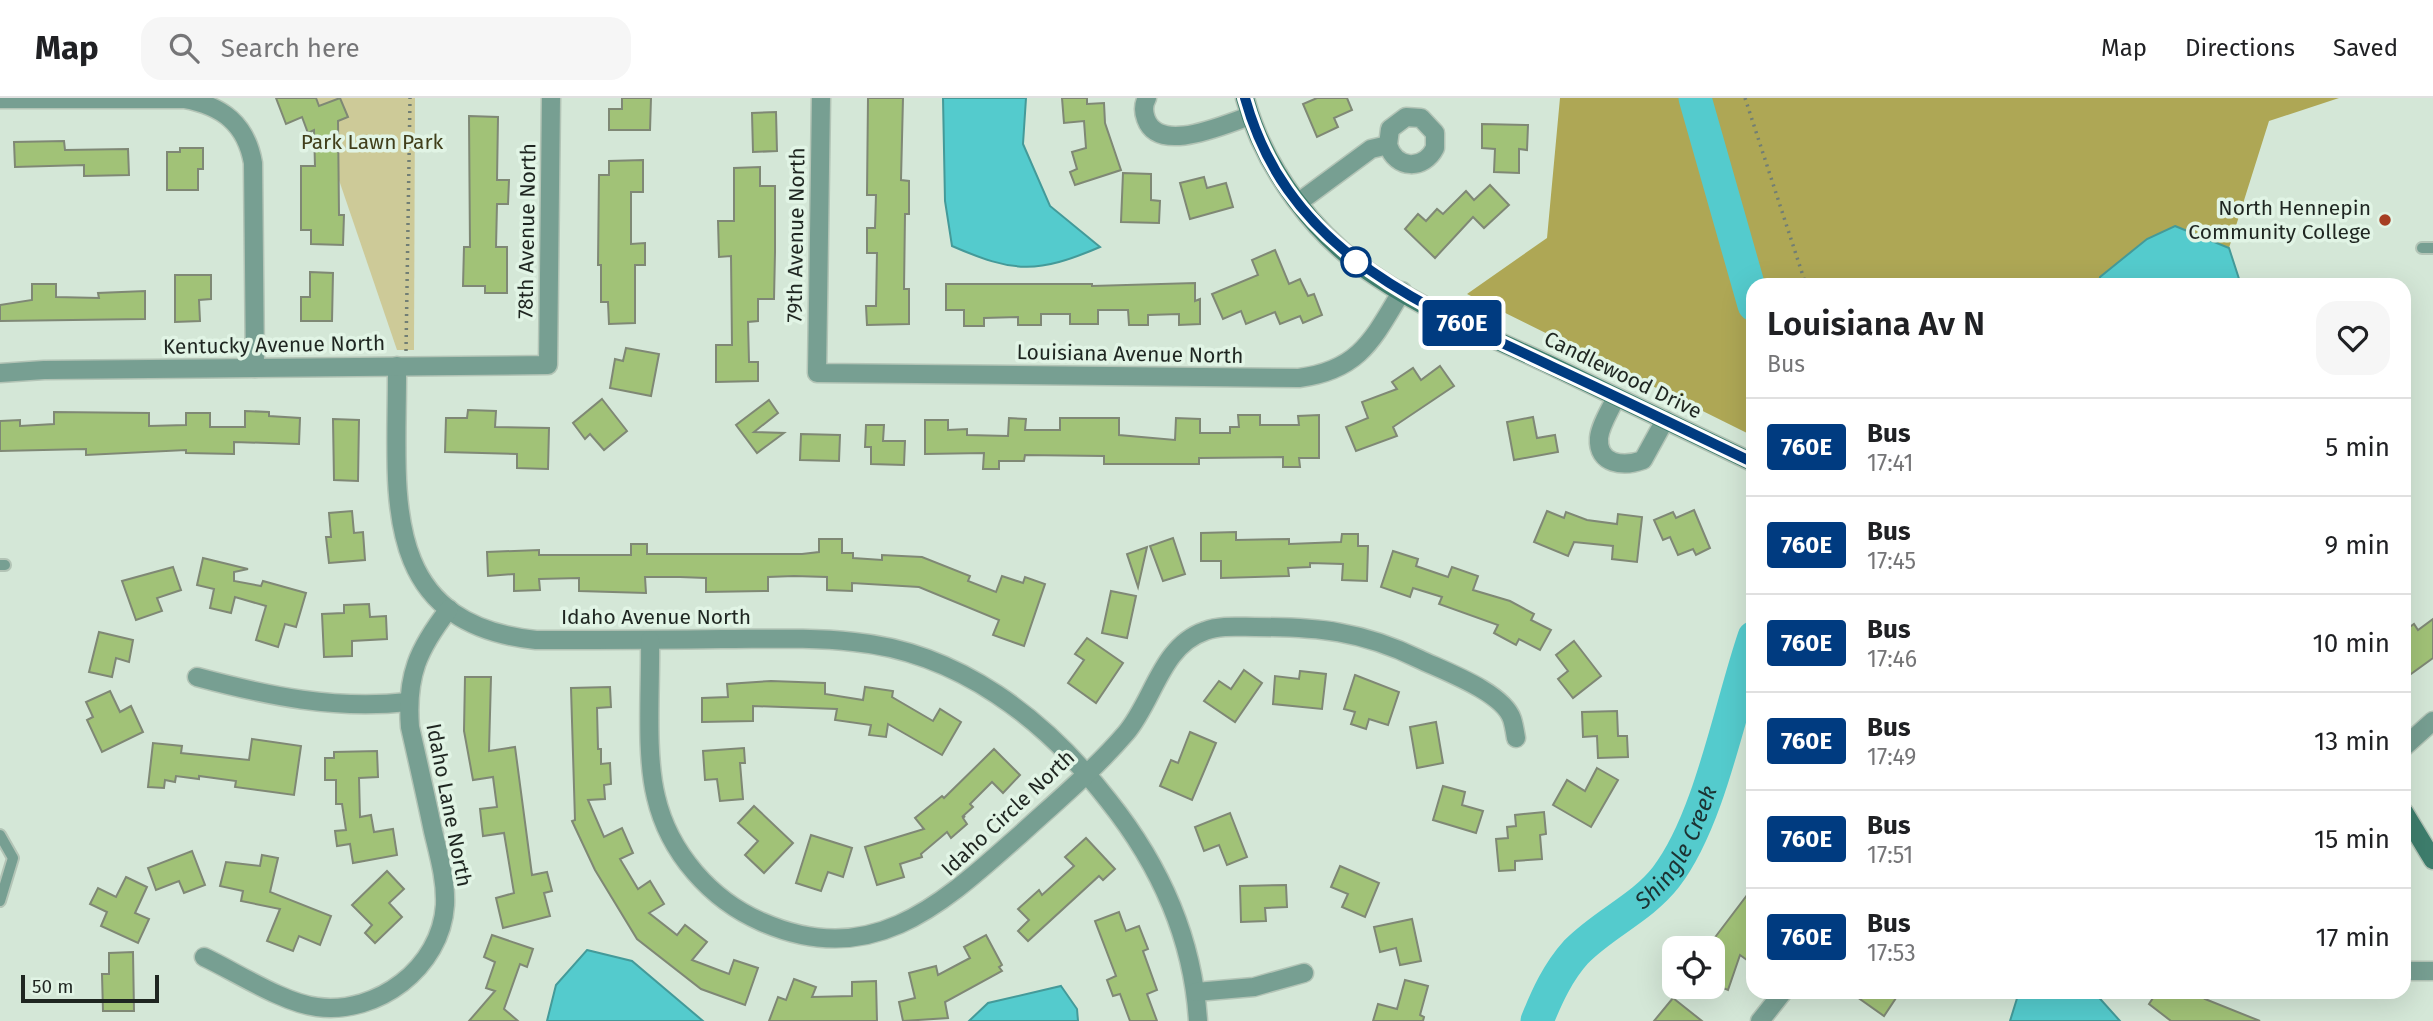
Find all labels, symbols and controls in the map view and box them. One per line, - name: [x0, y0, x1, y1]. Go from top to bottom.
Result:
- search box: [141, 17, 631, 80]
- text: Map: [35, 28, 99, 68]
- icon: search: [165, 29, 203, 67]
- text: Search here: [221, 33, 360, 64]
- text: Map: [2101, 34, 2147, 62]
- text: Directions: [2185, 34, 2295, 62]
- text: Saved: [2333, 34, 2398, 62]
- park label: Park Lawn Park: [301, 129, 444, 155]
- street label: 78th Avenue North: [512, 143, 542, 319]
- street label: 79th Avenue North: [781, 147, 811, 323]
- place label: North Hennepin Community College: [2188, 195, 2371, 245]
- marker: North Hennepin Community College: [2377, 212, 2393, 228]
- unlabelled marker: [1341, 247, 1371, 277]
- line badge: 760E: [1413, 300, 1511, 346]
- button: heart: [2316, 301, 2390, 375]
- text: Louisiana Av N: [1767, 304, 1985, 344]
- text: 760E: [1437, 309, 1488, 337]
- street label: Candlewood Drive: [1540, 326, 1706, 424]
- street label: Kentucky Avenue North: [163, 330, 385, 360]
- street label: Louisiana Avenue North: [1016, 339, 1244, 369]
- text: Bus: [1767, 350, 1805, 378]
- text: Bus: [1867, 418, 1910, 449]
- text: 5 min: [2325, 432, 2390, 463]
- text: 760E: [1781, 433, 1832, 461]
- text: 17:41: [1867, 449, 1913, 477]
- text: Bus: [1867, 516, 1910, 547]
- text: 9 min: [2325, 530, 2390, 561]
- text: 760E: [1781, 531, 1832, 559]
- text: 17:45: [1867, 547, 1916, 575]
- street label: Idaho Avenue North: [561, 604, 751, 630]
- text: Bus: [1867, 614, 1910, 645]
- text: 10 min: [2312, 628, 2390, 659]
- text: 760E: [1781, 629, 1832, 657]
- text: 17:46: [1867, 645, 1917, 673]
- text: Bus: [1867, 712, 1910, 743]
- street label: Idaho Lane North: [420, 721, 478, 889]
- text: 13 min: [2314, 726, 2390, 757]
- text: 760E: [1781, 727, 1832, 755]
- text: 17:49: [1867, 743, 1916, 771]
- street label: Idaho Circle North: [936, 744, 1080, 882]
- water label: Shingle Creek: [1628, 782, 1723, 916]
- text: Bus: [1867, 810, 1910, 841]
- text: 15 min: [2314, 824, 2390, 855]
- text: 760E: [1781, 825, 1832, 853]
- text: 17:51: [1867, 841, 1913, 869]
- text: Bus: [1867, 908, 1910, 939]
- text: 17 min: [2315, 922, 2390, 953]
- text: 760E: [1781, 923, 1832, 951]
- map controls: [1662, 936, 1725, 999]
- button: locate: [1662, 936, 1725, 999]
- text: 17:53: [1867, 939, 1916, 967]
- scale bar: [21, 972, 159, 1004]
- text: 50 m: [32, 975, 73, 998]

